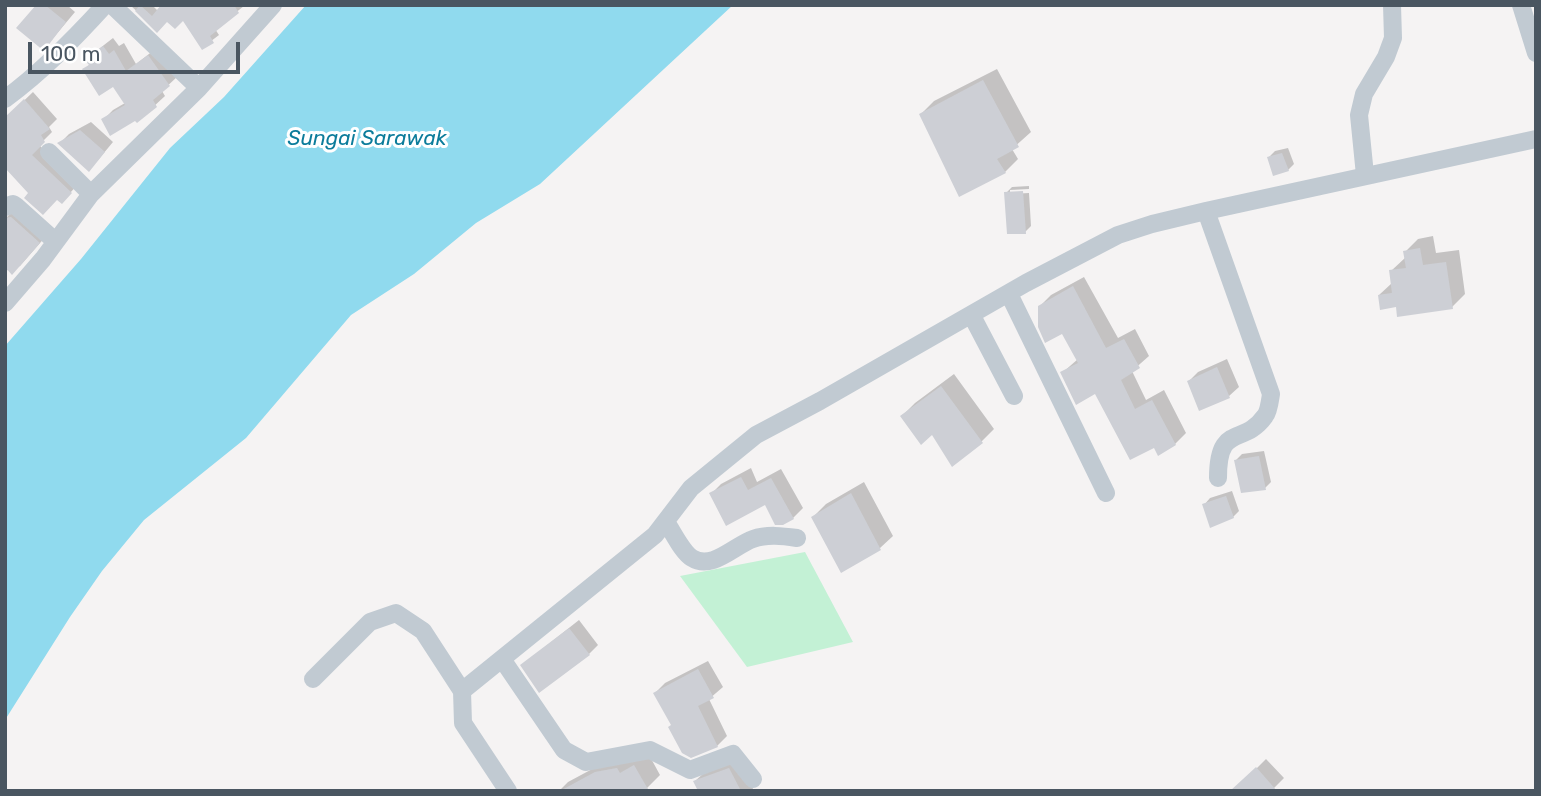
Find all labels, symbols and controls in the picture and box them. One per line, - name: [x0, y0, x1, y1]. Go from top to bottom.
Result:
- scale bar: [32, 28, 243, 72]
- text: 100 m: [41, 41, 100, 66]
- water label: Sungai Sarawak: [287, 126, 447, 152]

